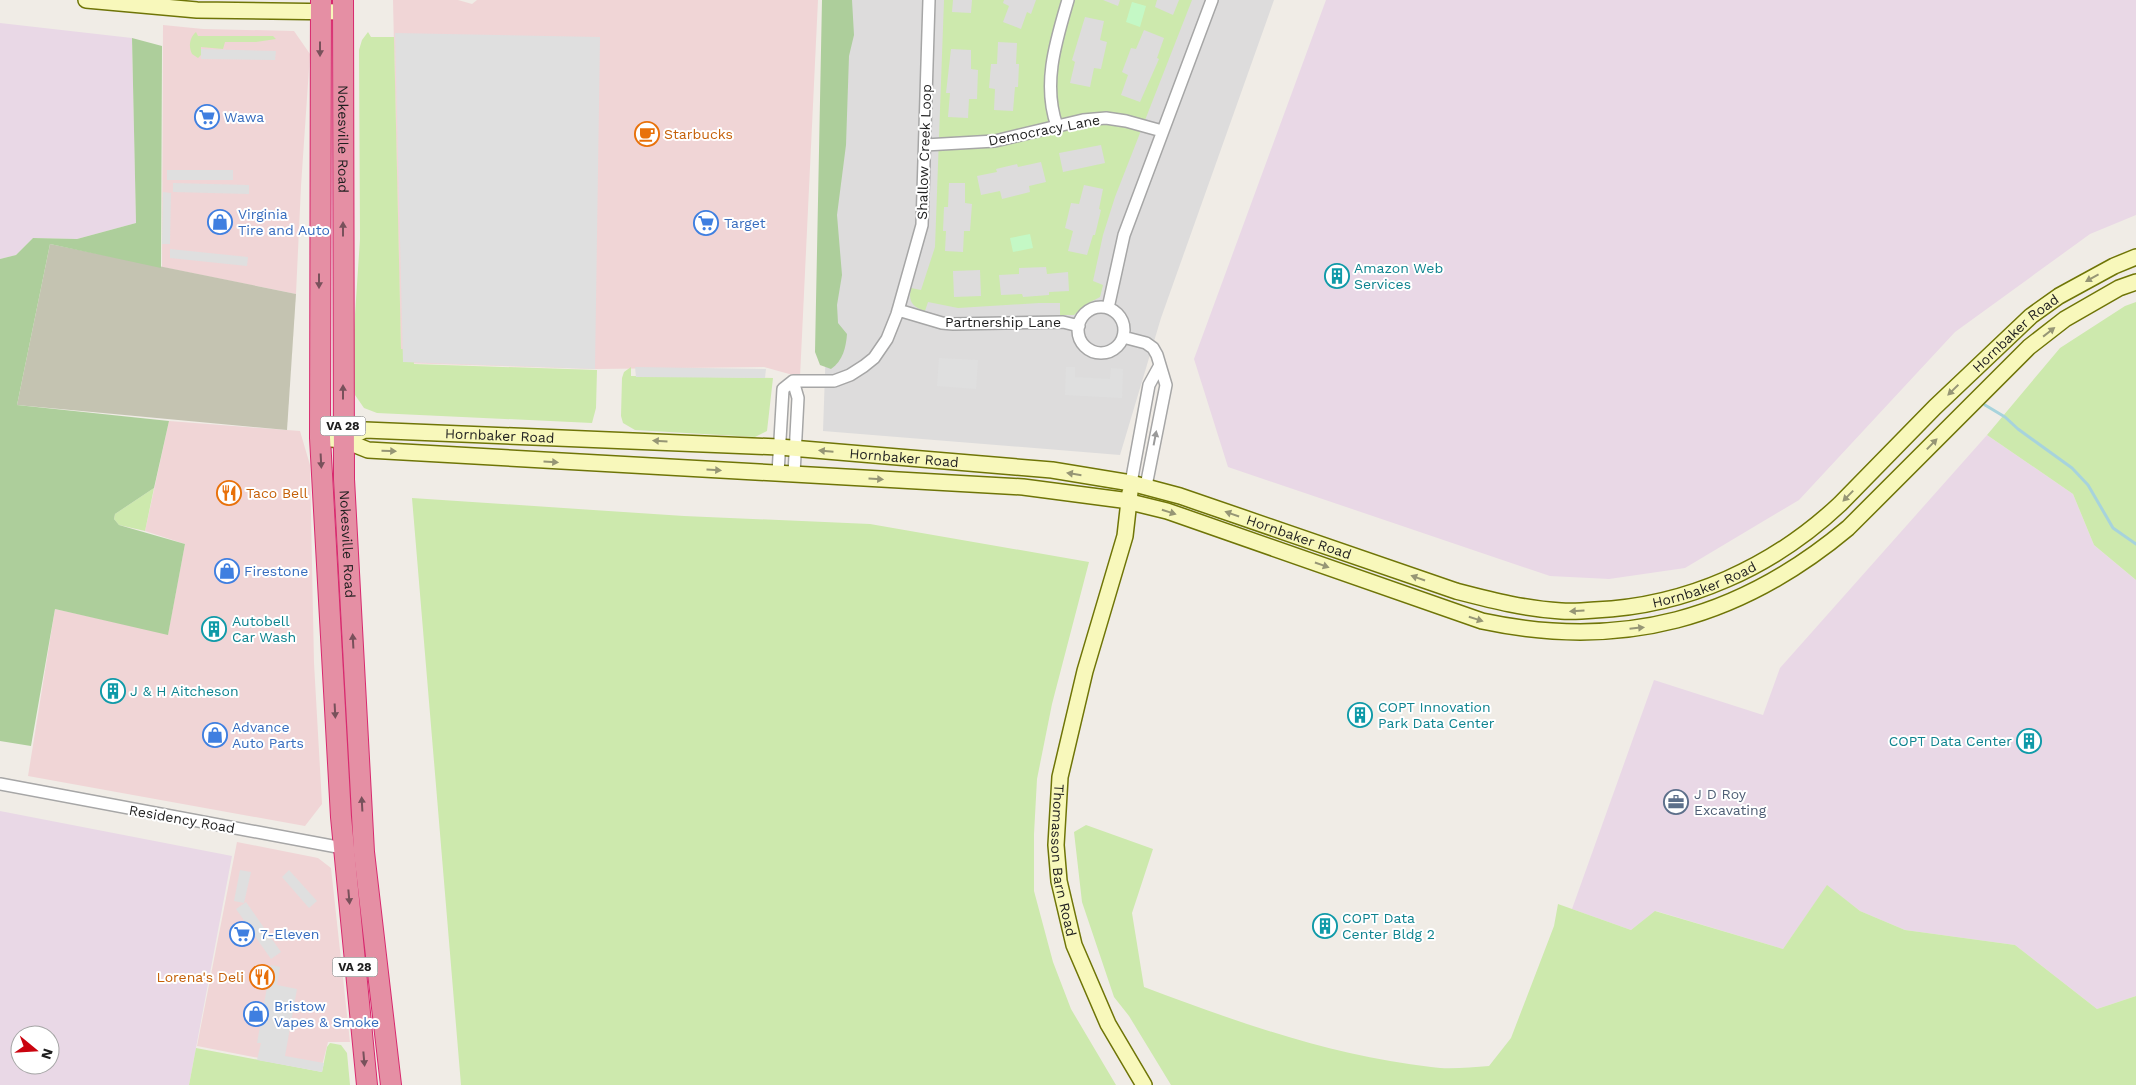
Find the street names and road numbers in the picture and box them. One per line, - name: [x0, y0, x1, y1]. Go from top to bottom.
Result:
- street label: Shallow Creek Loop: [914, 84, 934, 220]
- street label: Nokesville Road: [335, 85, 351, 193]
- street label: Democracy Lane: [987, 111, 1101, 149]
- street label: Hornbaker Road: [1969, 291, 2062, 375]
- street label: Partnership Lane: [945, 314, 1061, 330]
- road number: VA 28: [320, 416, 366, 436]
- street label: Hornbaker Road: [445, 425, 555, 446]
- street label: Hornbaker Road: [849, 445, 959, 470]
- street label: Nokesville Road: [337, 489, 358, 598]
- street label: Hornbaker Road: [1244, 511, 1353, 562]
- street label: Hornbaker Road: [1651, 558, 1759, 611]
- street label: Thomasson Barn Road: [1048, 784, 1080, 938]
- street label: Residency Road: [128, 802, 236, 836]
- road number: VA 28: [332, 958, 378, 976]

